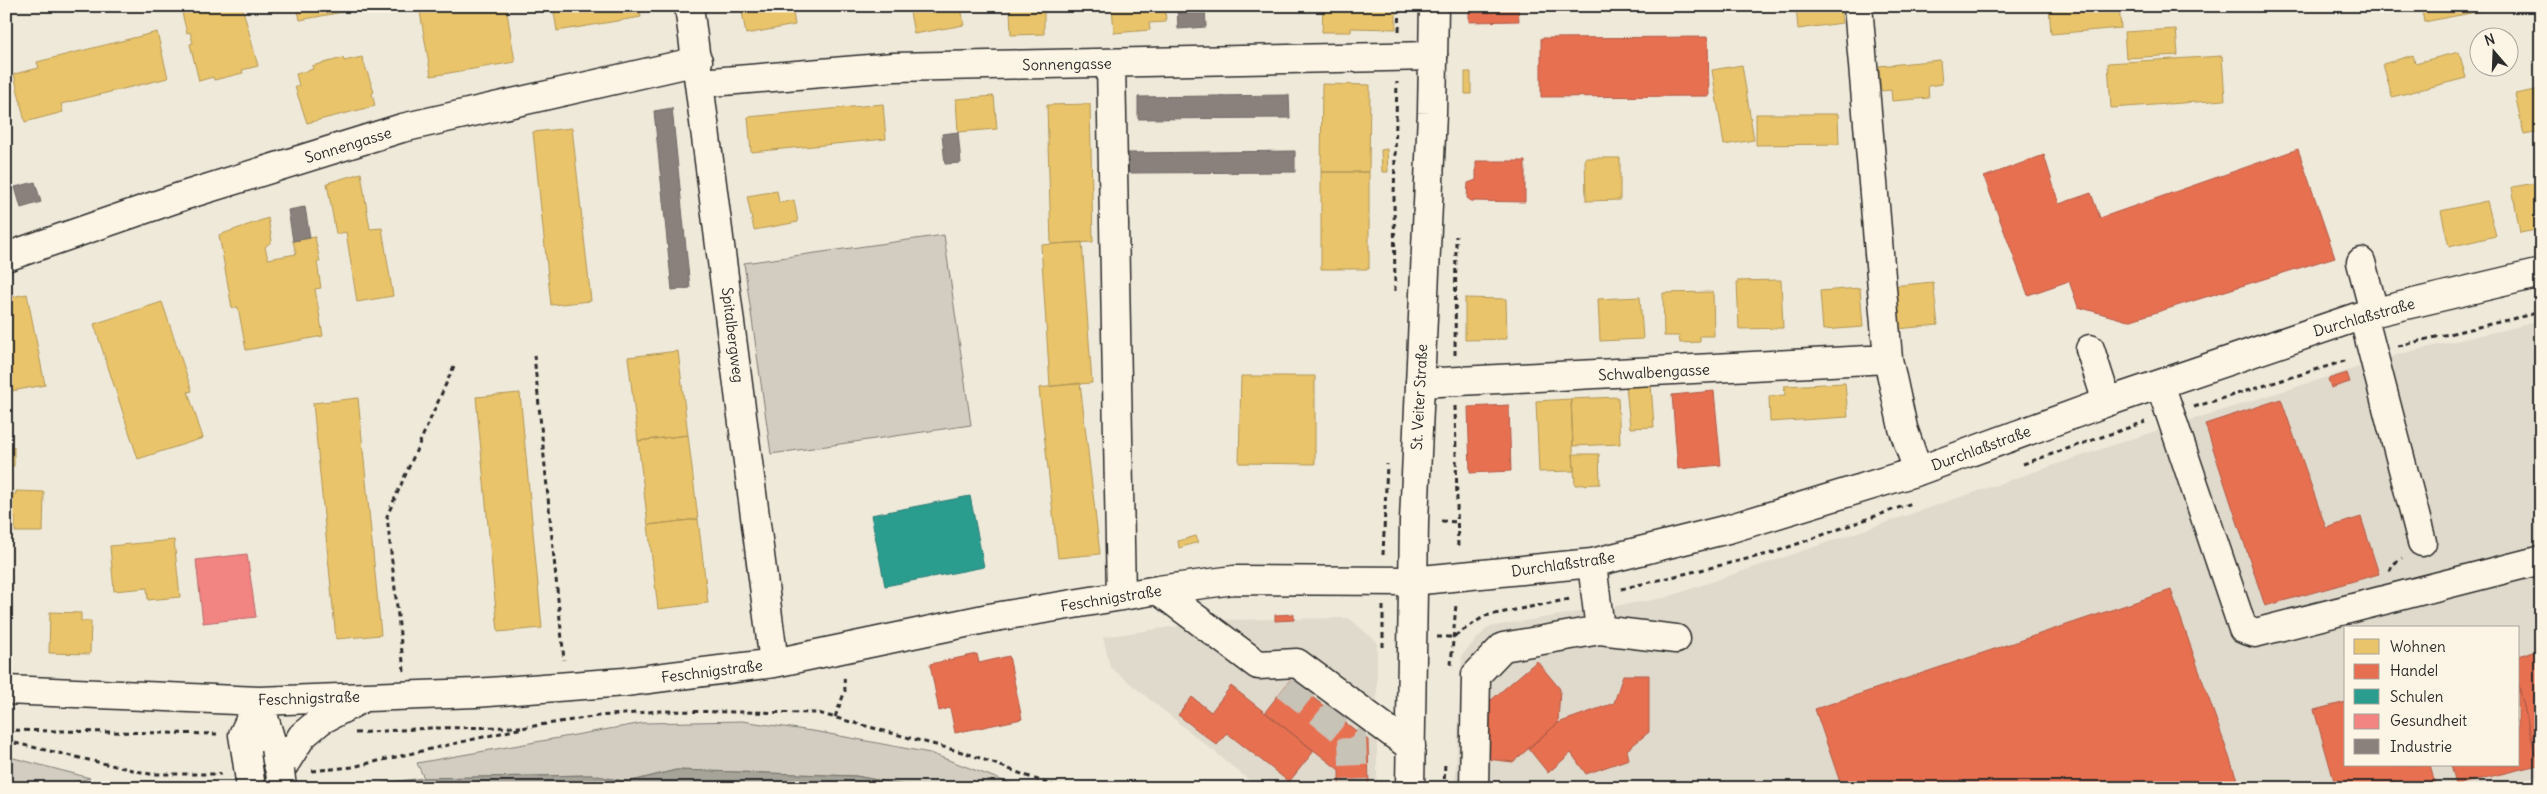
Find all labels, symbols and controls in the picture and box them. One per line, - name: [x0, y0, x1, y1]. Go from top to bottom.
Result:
- north arrow: [2470, 28, 2520, 78]
- text: N: [2482, 30, 2497, 50]
- street label: Sonnengasse: [1022, 54, 1112, 74]
- street label: Sonnengasse: [302, 123, 394, 167]
- street label: Spitalbergweg: [718, 286, 748, 384]
- street label: Durchlaßstraße: [2311, 293, 2417, 341]
- street label: St. Veiter Straße: [1407, 343, 1431, 451]
- street label: Schwalbengasse: [1598, 360, 1710, 384]
- street label: Durchlaßstraße: [1929, 421, 2033, 475]
- street label: Durchlaßstraße: [1510, 547, 1616, 581]
- street label: Feschnigstraße: [1059, 581, 1163, 615]
- legend: [2344, 626, 2520, 766]
- text: Wohnen: [2390, 637, 2446, 656]
- street label: Feschnigstraße: [660, 655, 764, 687]
- text: Handel: [2390, 661, 2438, 680]
- street label: Feschnigstraße: [258, 687, 360, 709]
- text: Schulen: [2390, 687, 2444, 706]
- text: Gesundheit: [2390, 711, 2467, 730]
- text: Industrie: [2390, 737, 2452, 756]

